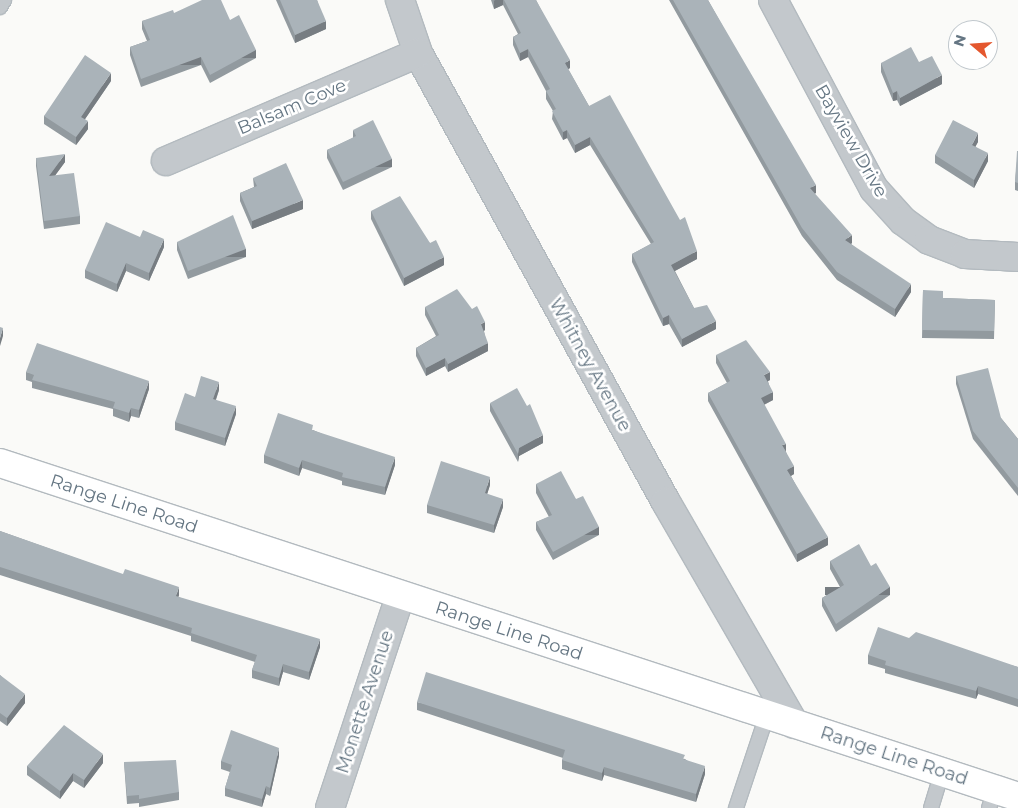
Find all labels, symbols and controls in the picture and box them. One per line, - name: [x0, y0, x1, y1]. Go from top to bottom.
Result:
- north arrow: [948, 20, 998, 70]
- text: N: [949, 33, 970, 49]
- street label: Balsam Cove: [234, 74, 350, 140]
- street label: Bayview Drive: [810, 81, 892, 201]
- street label: Whitney Avenue: [544, 295, 636, 435]
- street label: Range Line Road: [47, 470, 201, 538]
- street label: Range Line Road: [432, 597, 586, 665]
- street label: Monette Avenue: [332, 628, 398, 776]
- street label: Range Line Road: [817, 722, 971, 790]

